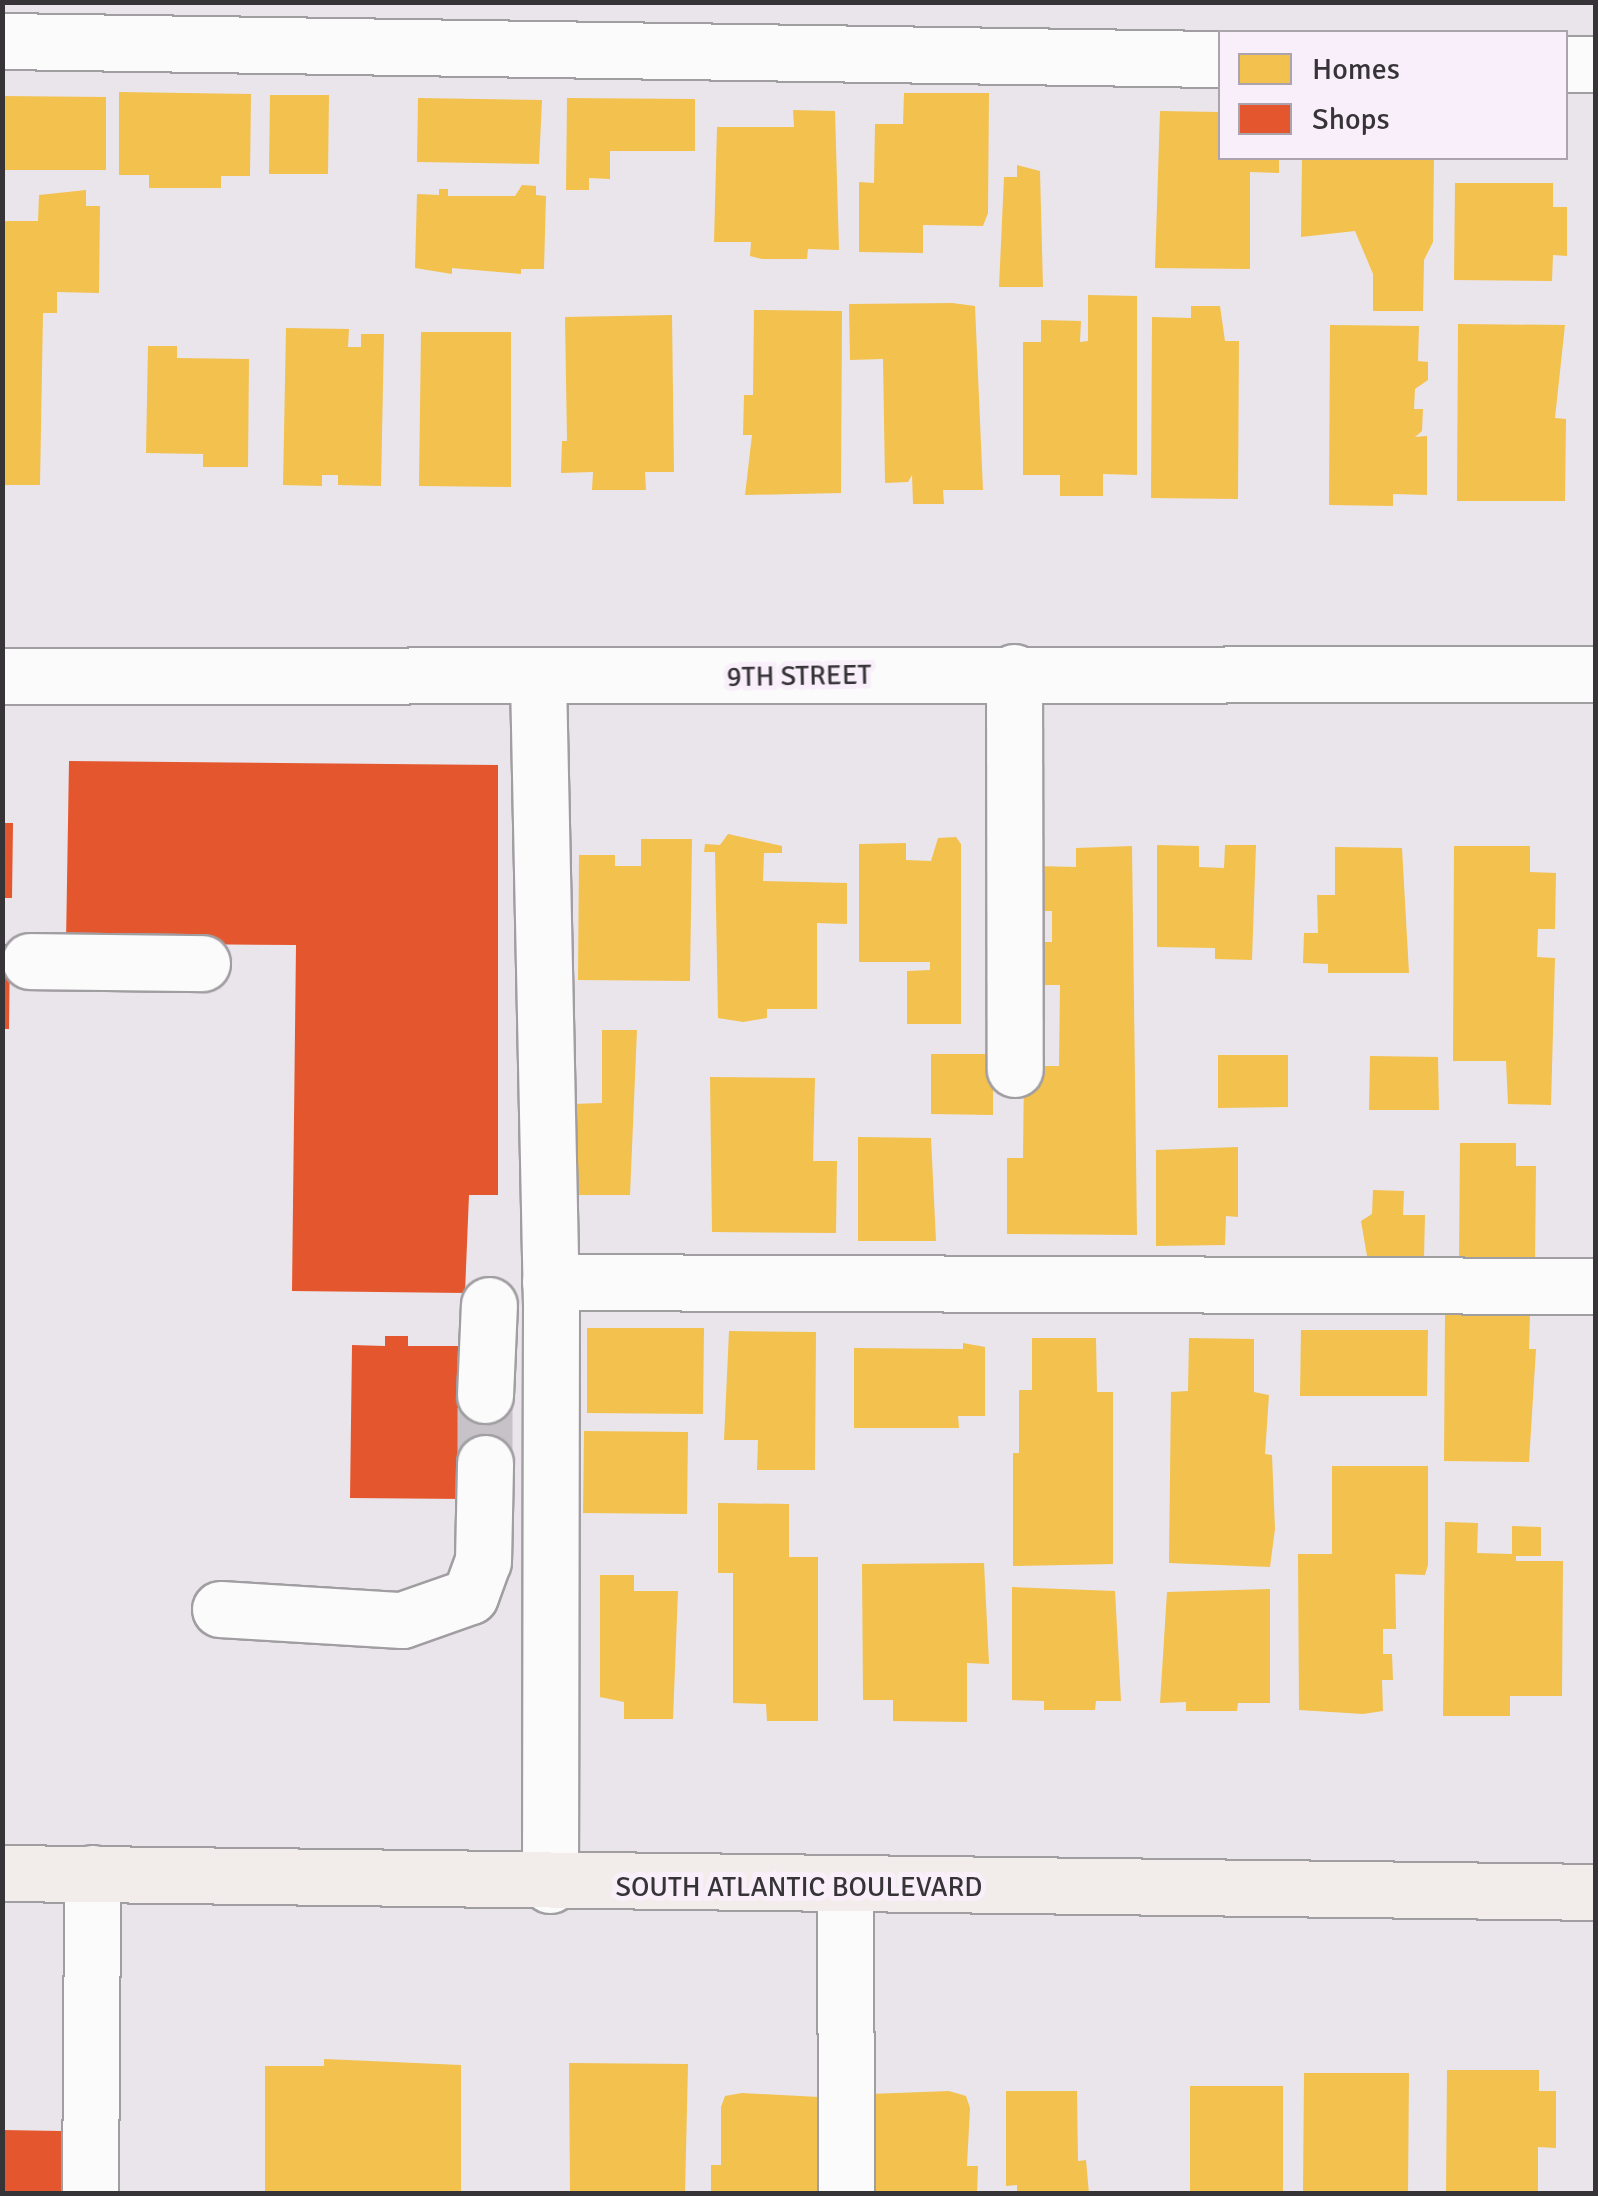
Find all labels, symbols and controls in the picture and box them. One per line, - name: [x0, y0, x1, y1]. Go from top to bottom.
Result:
- legend: [1218, 30, 1568, 160]
- text: Homes: [1312, 51, 1400, 88]
- text: Shops: [1312, 101, 1390, 138]
- street label: 9TH STREET: [726, 658, 872, 694]
- street label: SOUTH ATLANTIC BOULEVARD: [615, 1870, 983, 1904]

